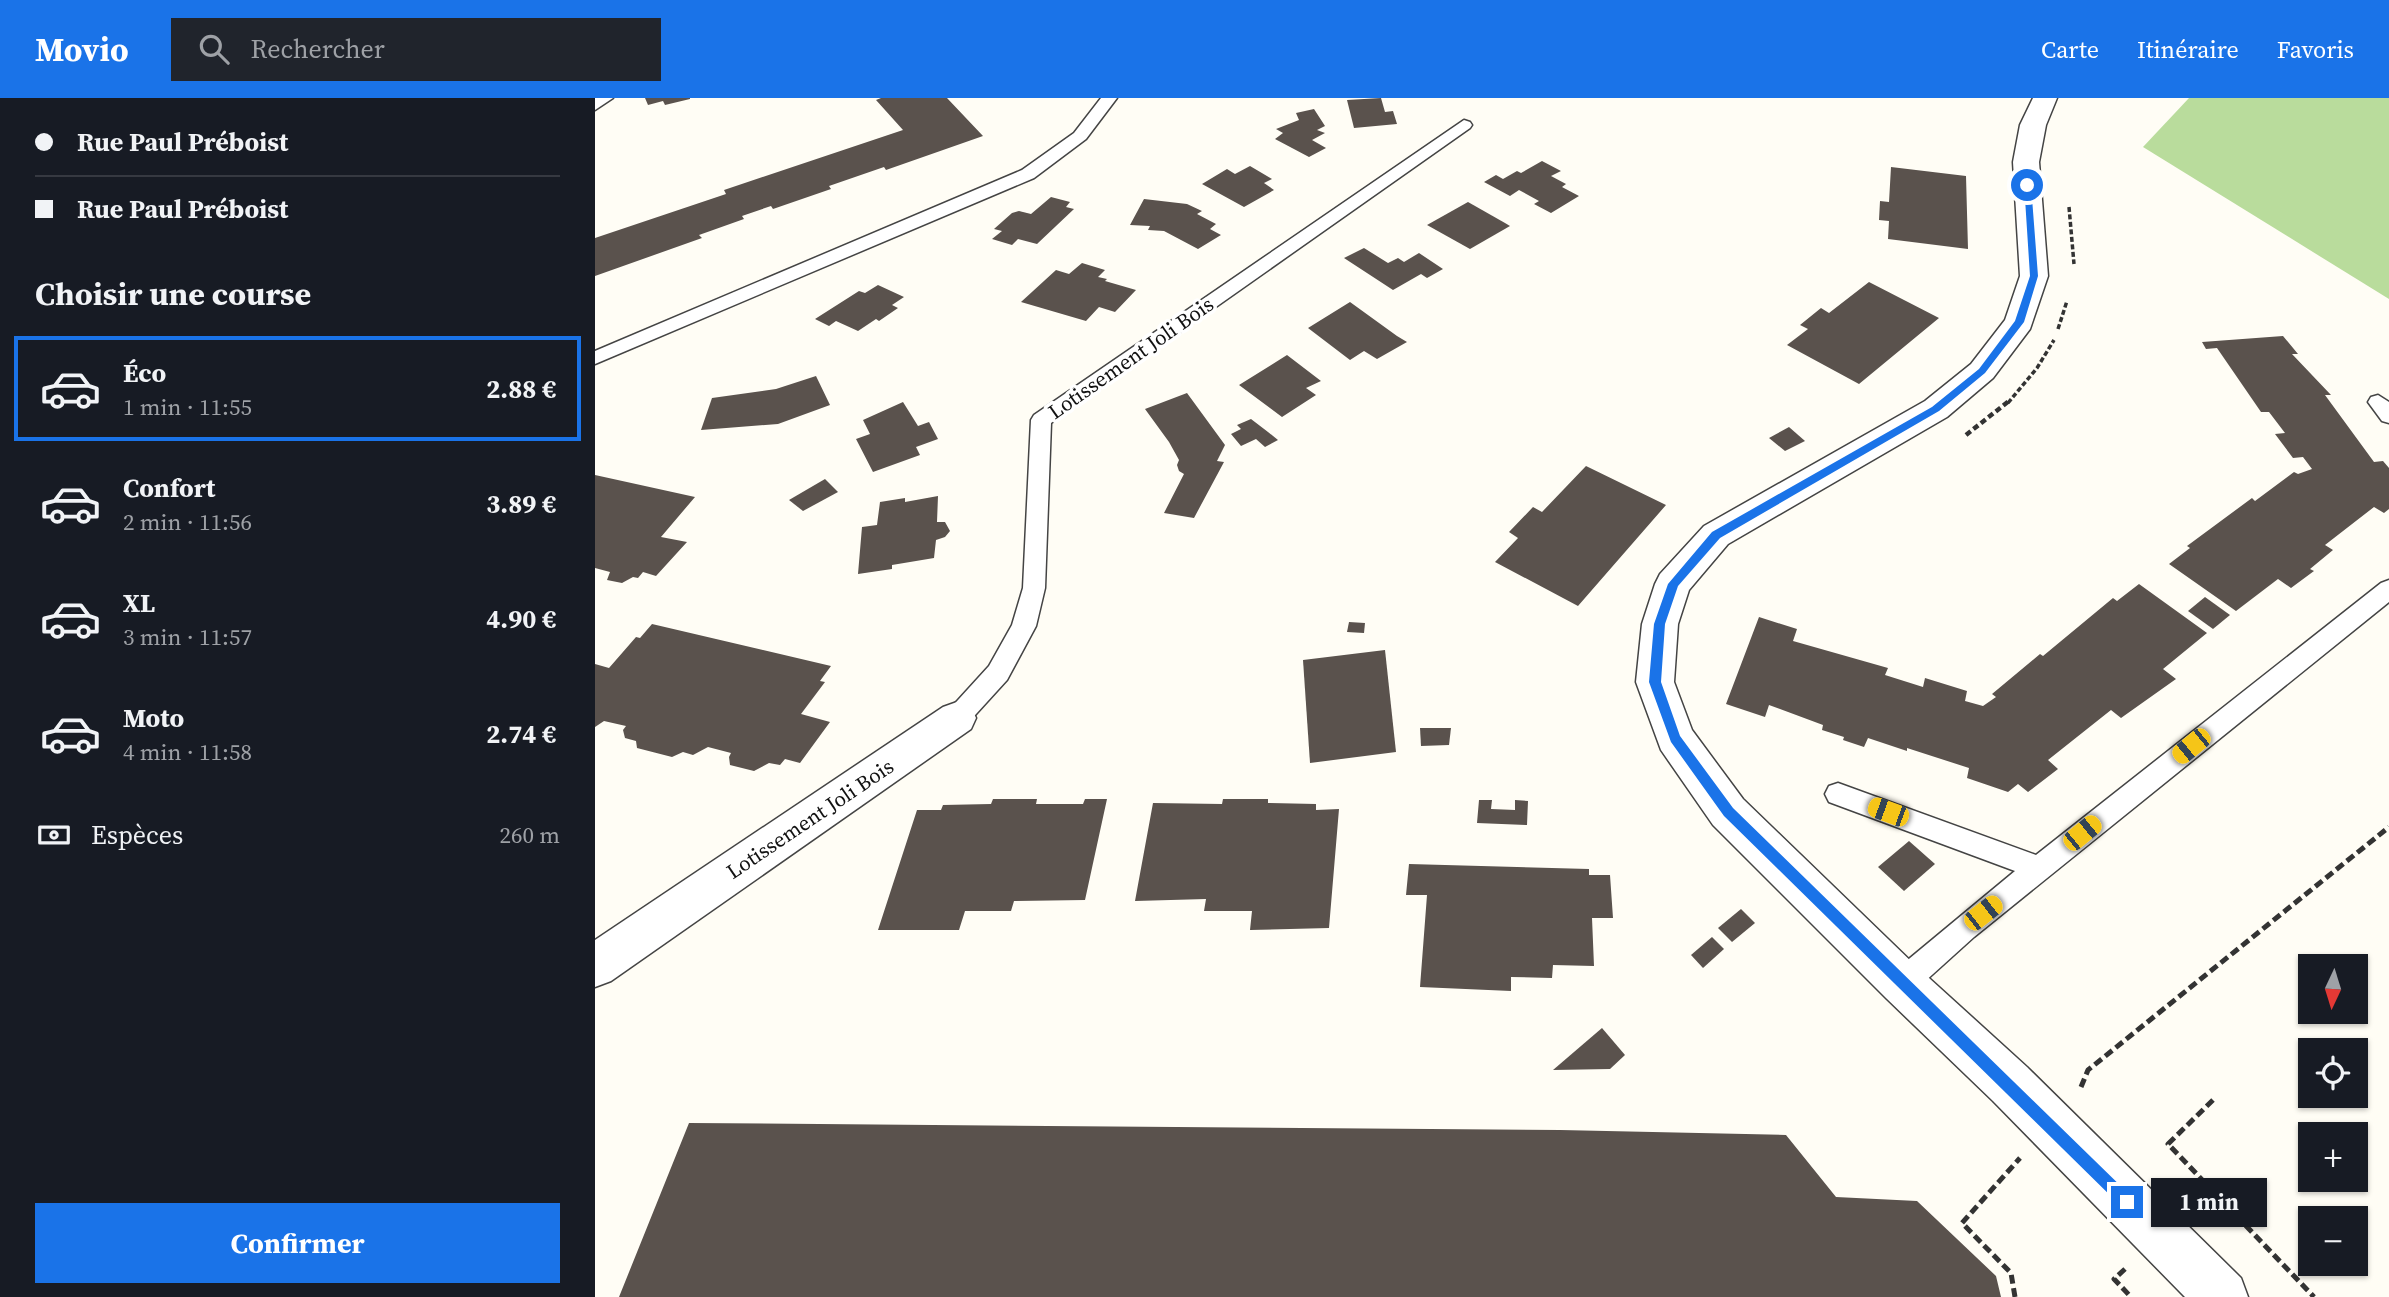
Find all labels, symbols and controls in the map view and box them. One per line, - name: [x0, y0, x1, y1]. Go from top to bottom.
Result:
- search box: [171, 18, 661, 81]
- text: Movio: [35, 27, 129, 72]
- icon: search: [195, 30, 233, 68]
- text: Rechercher: [251, 31, 385, 67]
- text: Carte: [2041, 33, 2099, 66]
- text: Itinéraire: [2137, 33, 2239, 66]
- text: Favoris: [2277, 33, 2354, 66]
- text: Rue Paul Préboist: [77, 124, 288, 160]
- route start: [2011, 169, 2043, 201]
- text: Rue Paul Préboist: [77, 191, 288, 227]
- text: Choisir une course: [35, 272, 311, 316]
- street label: Lotissement Joli Bois: [1042, 289, 1219, 426]
- text: Éco: [123, 355, 166, 391]
- icon: car: [39, 357, 102, 420]
- text: 2.88 €: [486, 371, 556, 407]
- text: 1 min · 11:55: [123, 391, 252, 423]
- text: Confort: [123, 470, 215, 506]
- icon: car: [39, 472, 102, 535]
- text: 3.89 €: [486, 486, 556, 522]
- text: 2 min · 11:56: [123, 506, 252, 538]
- text: XL: [123, 585, 155, 621]
- icon: car: [39, 587, 102, 650]
- text: 4.90 €: [486, 601, 556, 637]
- text: 3 min · 11:57: [123, 621, 252, 653]
- text: Moto: [123, 700, 184, 736]
- icon: car: [39, 702, 102, 765]
- text: 2.74 €: [486, 716, 556, 752]
- car: [2169, 725, 2214, 767]
- text: 4 min · 11:58: [123, 736, 252, 768]
- street label: Lotissement Joli Bois: [720, 752, 899, 885]
- car: [1865, 795, 1912, 829]
- car: [2060, 812, 2105, 854]
- icon: cash: [35, 816, 73, 854]
- text: Espèces: [91, 817, 183, 853]
- text: 260 m: [499, 819, 560, 851]
- car: [1960, 892, 2007, 934]
- north arrow: [2298, 954, 2368, 1024]
- map controls: [2298, 954, 2368, 1276]
- button: locate: [2298, 1038, 2368, 1108]
- button: +: [2298, 1122, 2368, 1192]
- callout: 1 min: [2151, 1178, 2267, 1226]
- route end: [2111, 1186, 2143, 1218]
- text: 1 min: [2179, 1186, 2239, 1218]
- button: Confirmer: [35, 1203, 560, 1283]
- button: −: [2298, 1206, 2368, 1276]

